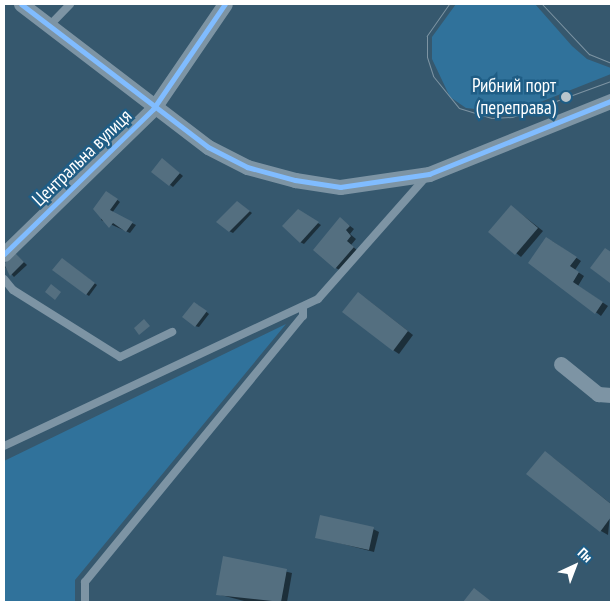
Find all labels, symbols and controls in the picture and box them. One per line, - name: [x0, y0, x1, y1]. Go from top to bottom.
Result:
- place label: Рибний порт (переправа): [472, 75, 556, 119]
- marker: Рибний порт (переправа): [560, 91, 572, 103]
- street label: Центральна вулиця: [28, 105, 136, 211]
- north arrow: [550, 541, 600, 591]
- text: Пн: [574, 544, 596, 566]

